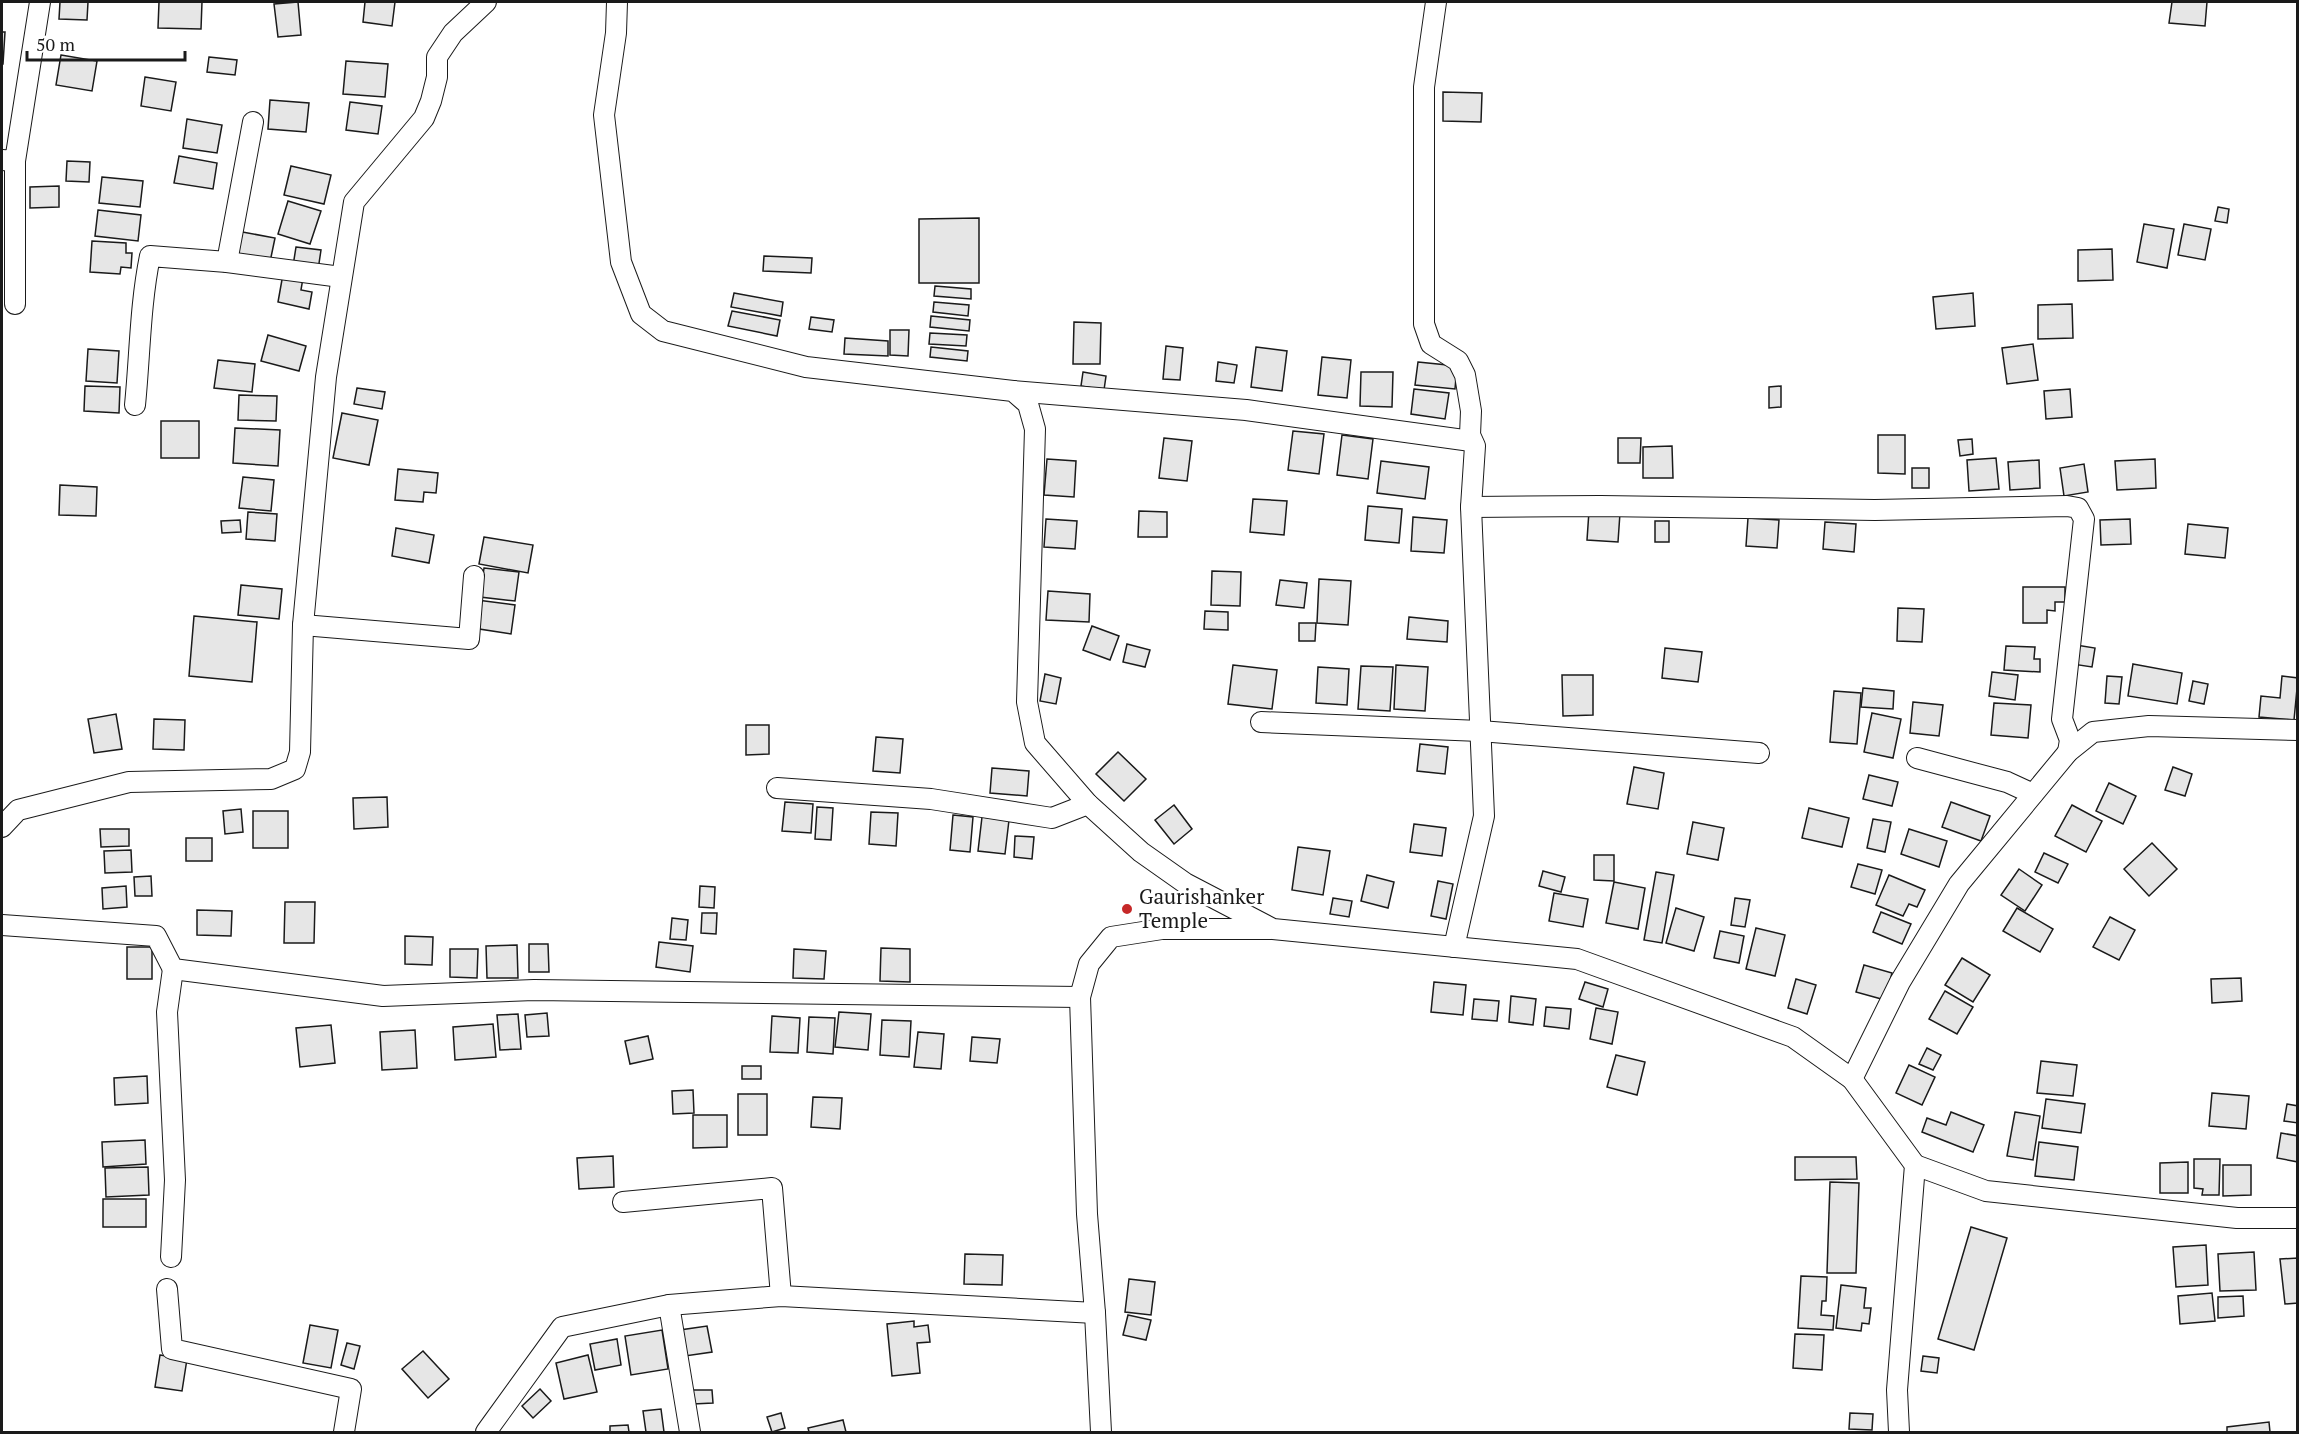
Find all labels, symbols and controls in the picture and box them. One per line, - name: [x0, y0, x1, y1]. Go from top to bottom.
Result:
- scale bar: [27, 24, 184, 62]
- text: 50 m: [36, 32, 76, 56]
- place label: Gaurishanker Temple: [1139, 882, 1264, 934]
- marker: Gaurishanker Temple: [1120, 902, 1134, 916]

